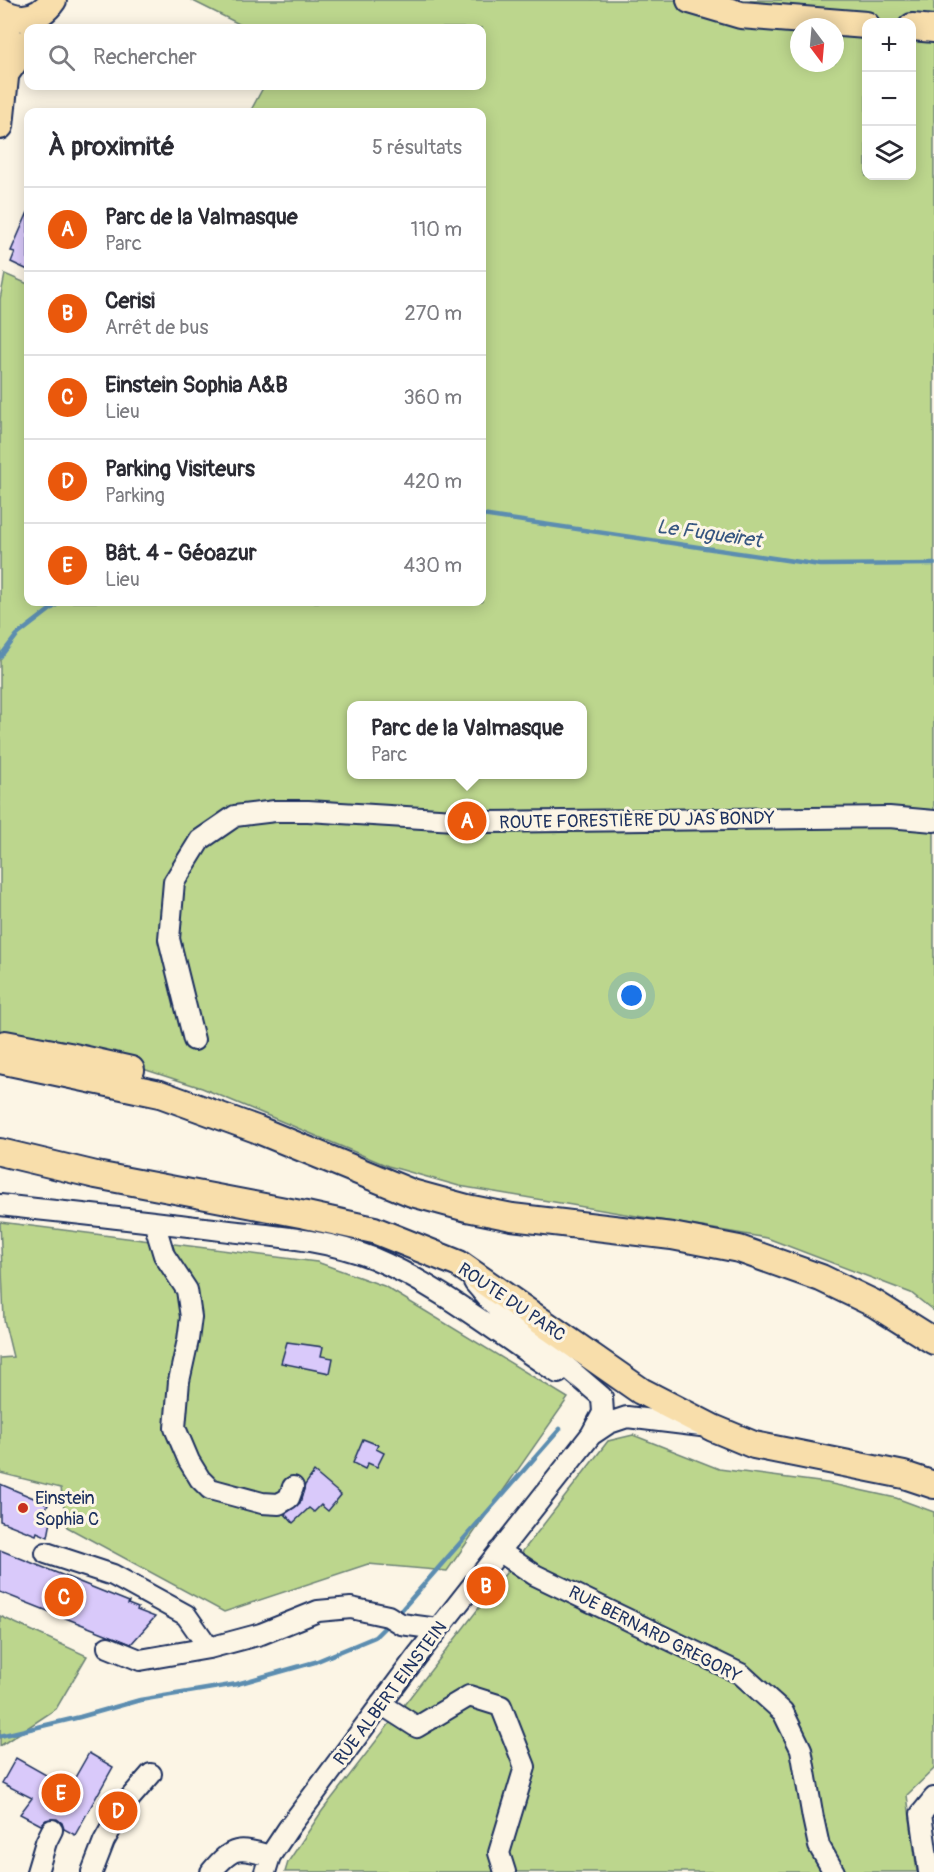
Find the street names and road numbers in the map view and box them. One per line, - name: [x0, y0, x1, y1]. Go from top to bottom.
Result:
- street label: ROUTE FORESTIÈRE DU JAS BONDY: [499, 807, 776, 834]
- street label: ROUTE DU PARC: [453, 1258, 570, 1347]
- street label: RUE BERNARD GREGORY: [564, 1581, 746, 1688]
- street label: RUE ALBERT EINSTEIN: [329, 1616, 452, 1770]

